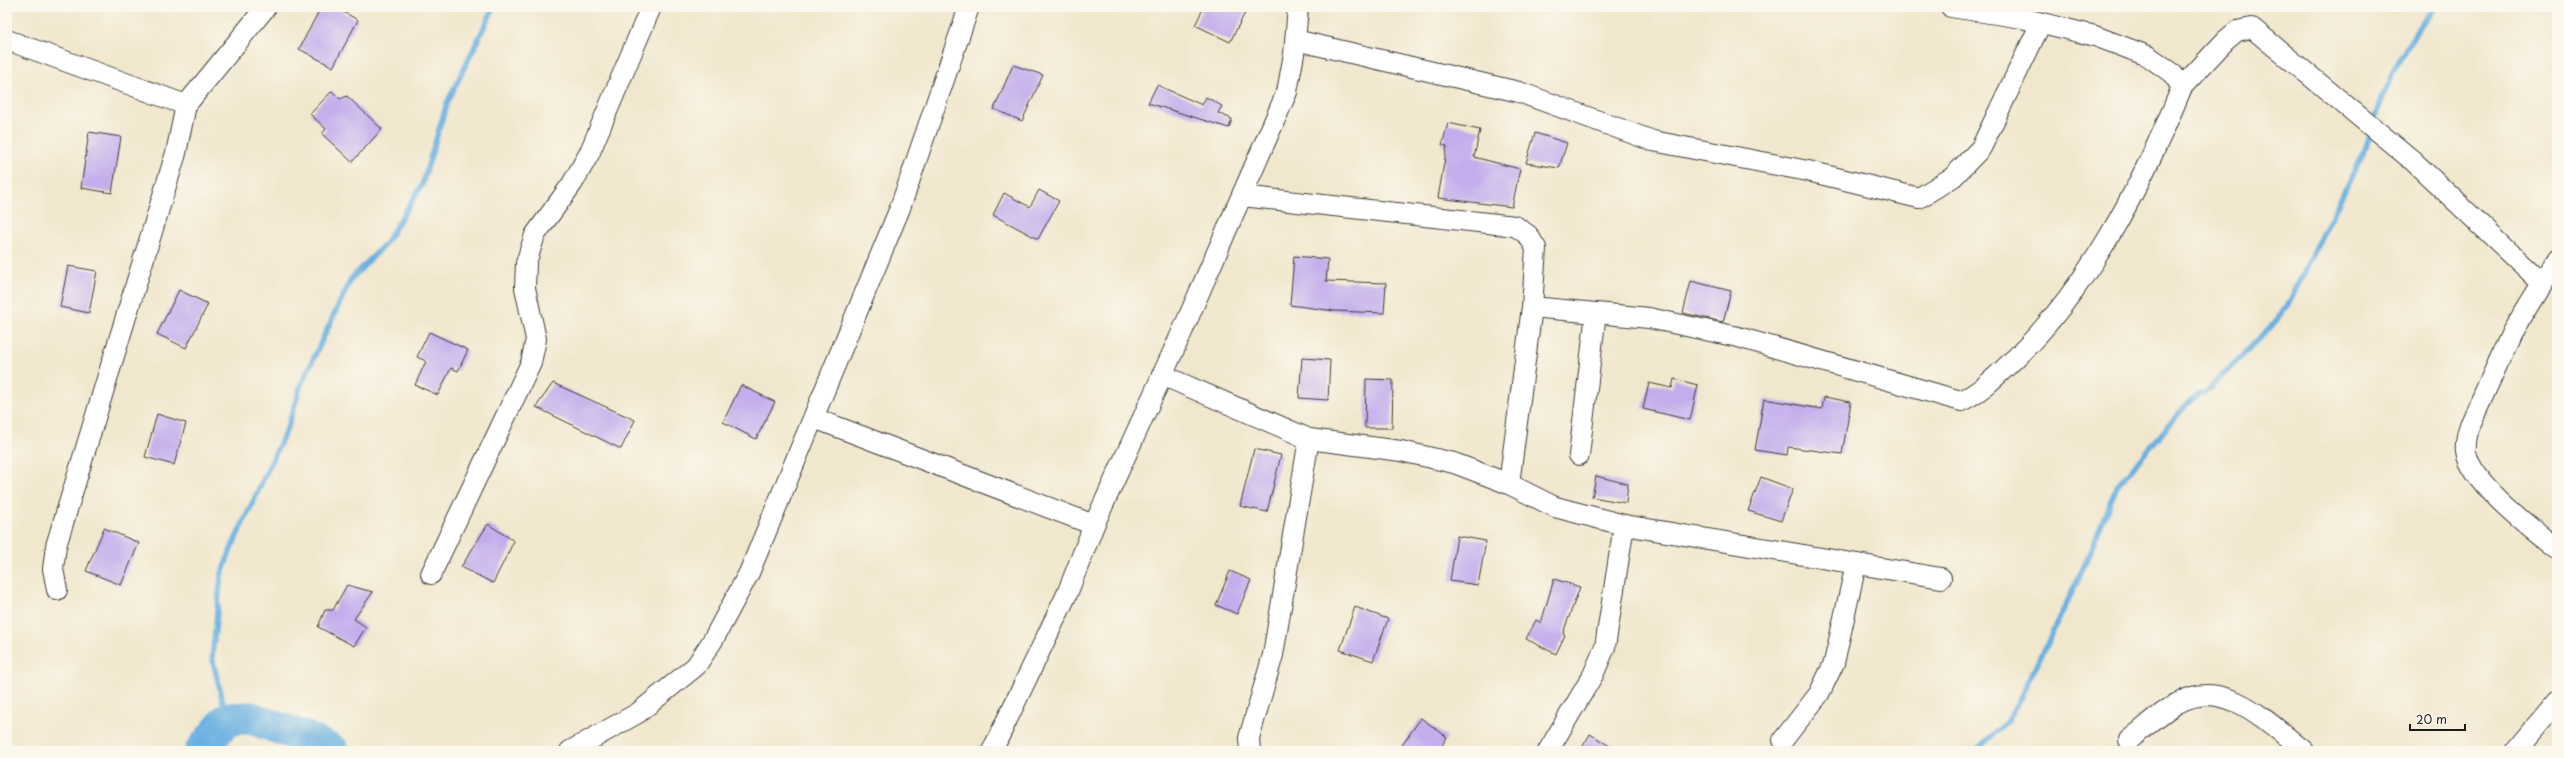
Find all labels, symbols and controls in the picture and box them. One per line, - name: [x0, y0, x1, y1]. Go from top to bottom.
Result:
- scale bar: [2410, 706, 2465, 732]
- text: 20 m: [2416, 710, 2447, 728]

